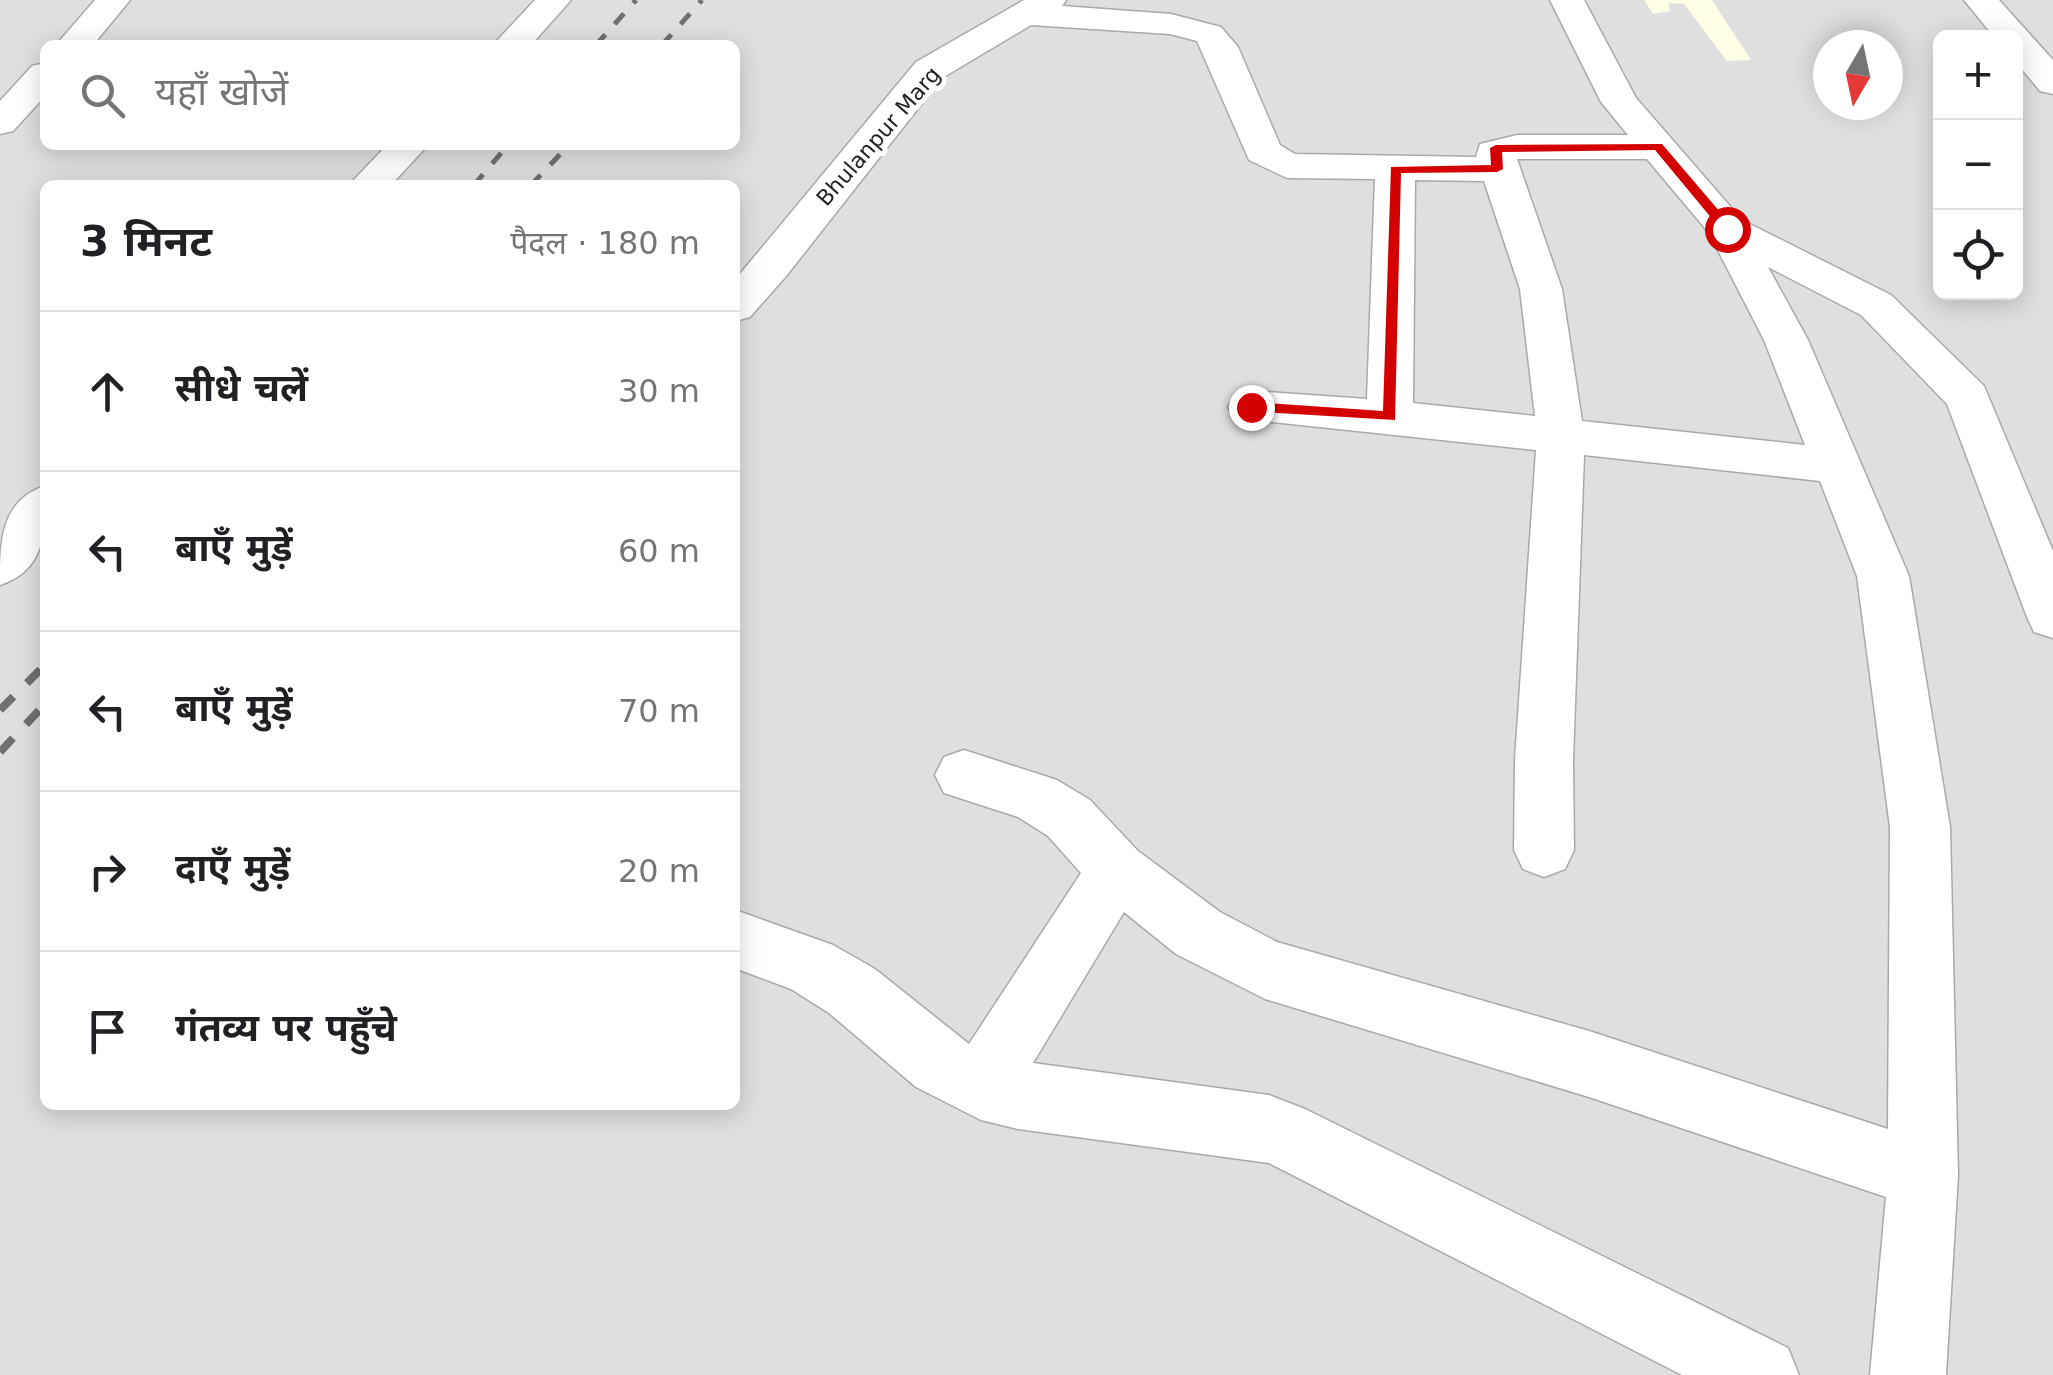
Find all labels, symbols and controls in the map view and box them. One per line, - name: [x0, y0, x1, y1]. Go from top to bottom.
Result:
- north arrow: [1813, 30, 1903, 120]
- map controls: [1933, 30, 2023, 300]
- button: +: [1933, 30, 2023, 120]
- search box: [40, 40, 740, 150]
- street label: Bhulanpur Marg: [811, 62, 945, 211]
- icon: search: [75, 68, 130, 123]
- text: यहाँ खोजें: [155, 70, 288, 114]
- button: −: [1933, 120, 2023, 210]
- route start: [1705, 207, 1751, 253]
- button: locate: [1933, 210, 2023, 300]
- text: 3 मिनट: [80, 217, 212, 266]
- text: पैदल · 180 m: [510, 224, 700, 262]
- icon: ahead: [80, 364, 135, 419]
- text: सीधे चलें: [175, 366, 308, 410]
- text: 30 m: [618, 372, 700, 410]
- route end: [1229, 385, 1275, 431]
- icon: left: [80, 524, 135, 579]
- text: बाएँ मुड़ें: [175, 526, 292, 570]
- text: 60 m: [618, 532, 700, 570]
- icon: left: [80, 684, 135, 739]
- text: बाएँ मुड़ें: [175, 686, 292, 730]
- text: 70 m: [618, 692, 700, 730]
- icon: right: [80, 844, 135, 899]
- text: दाएँ मुड़ें: [175, 846, 290, 890]
- text: 20 m: [618, 852, 700, 890]
- icon: arrive: [80, 1004, 135, 1059]
- text: गंतव्य पर पहुँचे: [175, 1006, 397, 1050]

